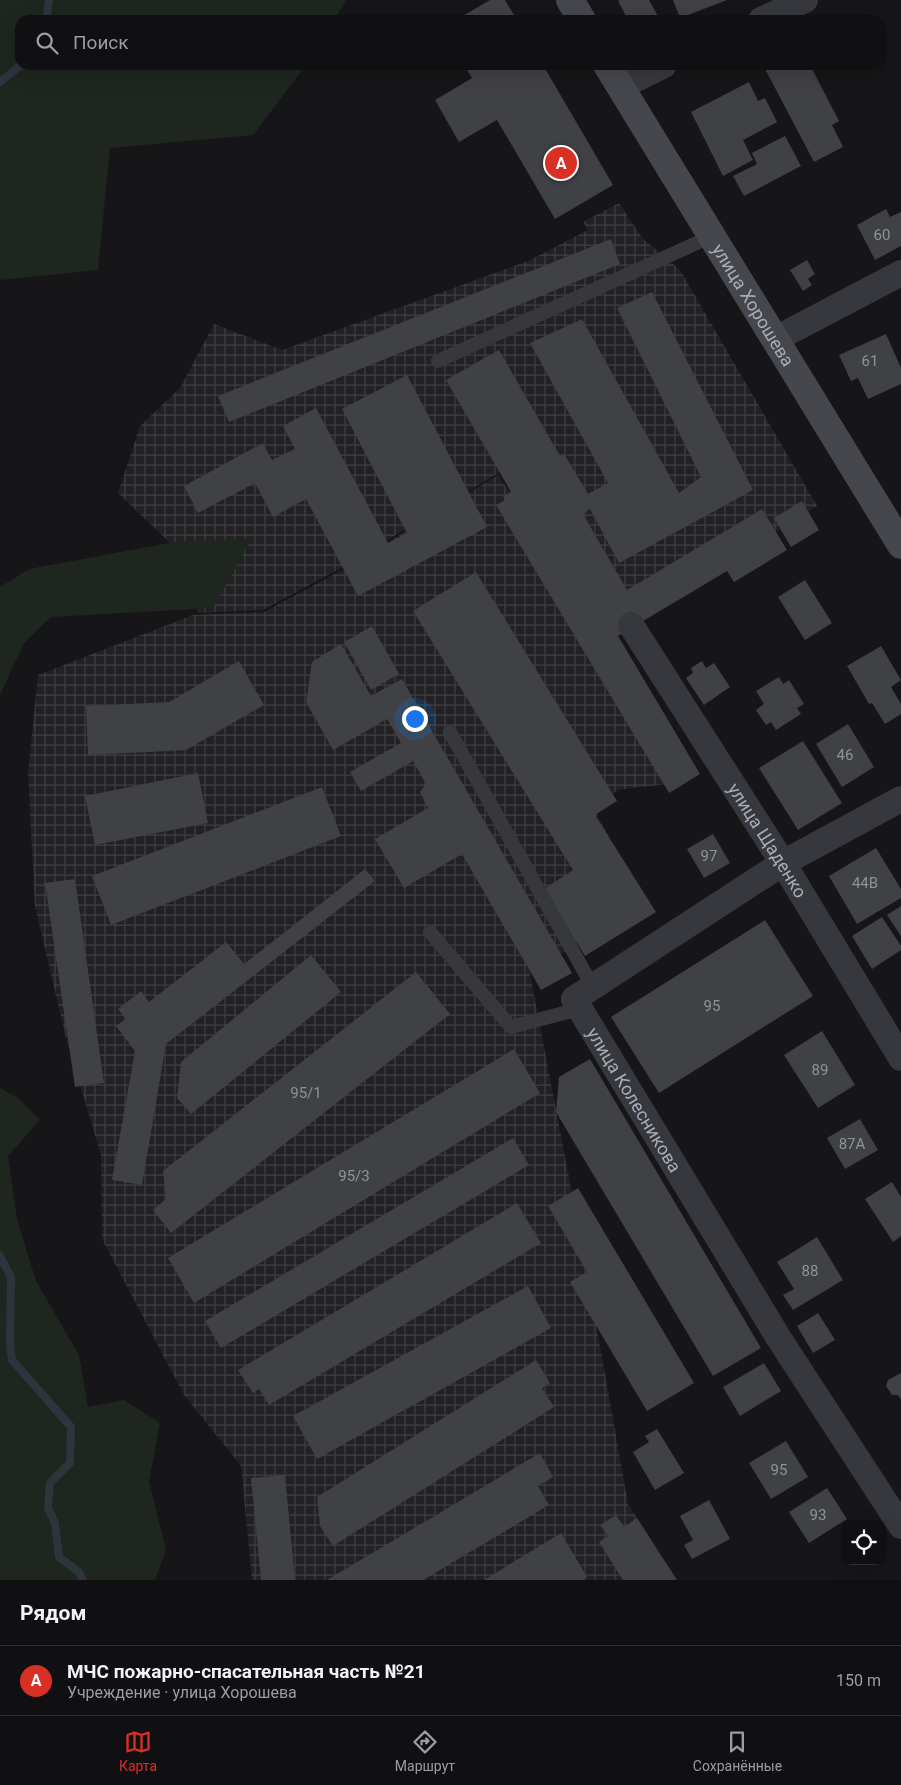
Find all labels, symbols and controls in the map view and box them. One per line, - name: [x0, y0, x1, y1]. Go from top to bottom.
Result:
- search box: [15, 15, 886, 70]
- icon: search: [33, 29, 61, 57]
- text: Поиск: [73, 31, 129, 54]
- pin: A: [545, 144, 577, 182]
- house number: 60: [874, 226, 890, 244]
- street label: улица Хорошева: [708, 240, 799, 370]
- house number: 61: [862, 352, 878, 370]
- your location: [402, 706, 428, 732]
- house number: 46: [837, 746, 853, 764]
- street label: улица Щаденко: [724, 779, 812, 901]
- house number: 97: [701, 847, 717, 865]
- house number: 44В: [852, 874, 878, 892]
- house number: 95: [704, 997, 720, 1015]
- street label: улица Колесникова: [583, 1023, 686, 1176]
- house number: 89: [812, 1061, 828, 1079]
- house number: 95/1: [290, 1084, 322, 1102]
- house number: 87А: [839, 1135, 866, 1153]
- house number: 95/3: [338, 1167, 370, 1185]
- house number: 88: [802, 1262, 818, 1280]
- house number: 95: [771, 1461, 787, 1479]
- house number: 93: [810, 1506, 826, 1524]
- map controls: [841, 1520, 886, 1565]
- button: locate: [841, 1520, 886, 1565]
- text: Рядом: [20, 1601, 86, 1625]
- text: МЧС пожарно-спасательная часть №21: [67, 1660, 426, 1683]
- text: A: [31, 1671, 41, 1690]
- text: 150 m: [836, 1671, 881, 1690]
- text: Учреждение · улица Хорошева: [67, 1683, 297, 1702]
- tab: Карта: [119, 1728, 157, 1774]
- tab: Маршрут: [395, 1728, 455, 1774]
- tab: Сохранённые: [693, 1728, 782, 1774]

